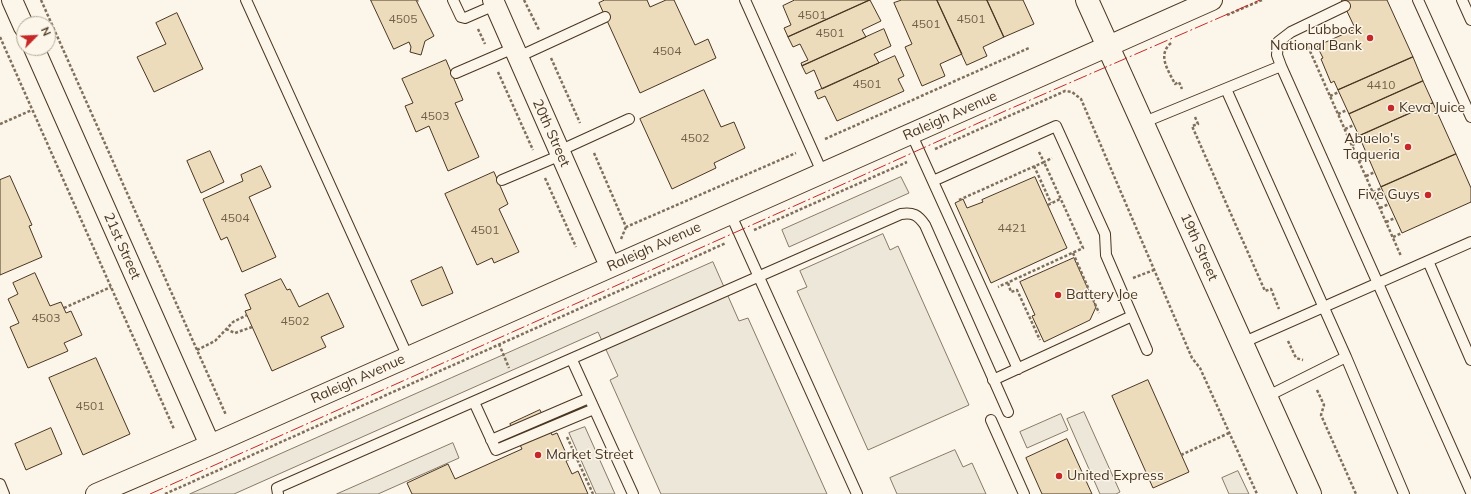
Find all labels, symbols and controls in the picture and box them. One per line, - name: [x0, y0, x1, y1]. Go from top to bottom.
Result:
- house number: 4501: [798, 8, 826, 22]
- house number: 4505: [389, 12, 417, 26]
- house number: 4501: [957, 12, 985, 26]
- north arrow: [16, 16, 56, 56]
- house number: 4501: [912, 17, 940, 31]
- place label: Lubbock National Bank: [1270, 22, 1362, 54]
- text: N: [38, 25, 54, 38]
- house number: 4501: [816, 26, 844, 40]
- marker: Lubbock National Bank: [1365, 33, 1375, 43]
- house number: 4504: [653, 44, 681, 58]
- house number: 4501: [853, 77, 881, 91]
- house number: 4410: [1367, 78, 1395, 92]
- street label: Raleigh Avenue: [900, 88, 1000, 144]
- street label: 20th Street: [529, 97, 573, 169]
- place label: Keva Juice: [1399, 100, 1465, 116]
- marker: Keva Juice: [1386, 103, 1396, 113]
- house number: 4503: [421, 109, 449, 123]
- house number: 4502: [681, 131, 709, 145]
- place label: Abuelo's Taqueria: [1343, 131, 1400, 164]
- marker: Abuelo's Taqueria: [1403, 142, 1413, 152]
- place label: Five Guys: [1358, 187, 1420, 203]
- marker: Five Guys: [1423, 190, 1433, 200]
- street label: 21st Street: [100, 210, 144, 282]
- house number: 4504: [221, 211, 249, 225]
- street label: 19th Street: [1177, 211, 1221, 283]
- street label: Raleigh Avenue: [604, 219, 704, 275]
- house number: 4421: [998, 221, 1026, 235]
- house number: 4501: [471, 223, 499, 237]
- place label: Battery Joe: [1066, 287, 1138, 303]
- marker: Battery Joe: [1053, 290, 1063, 300]
- house number: 4503: [32, 311, 60, 325]
- house number: 4502: [281, 314, 309, 328]
- street label: Raleigh Avenue: [308, 351, 408, 407]
- house number: 4501: [76, 399, 104, 413]
- place label: Market Street: [546, 447, 633, 463]
- marker: Market Street: [533, 450, 543, 460]
- place label: United Express: [1067, 468, 1164, 484]
- marker: United Express: [1054, 471, 1064, 481]

